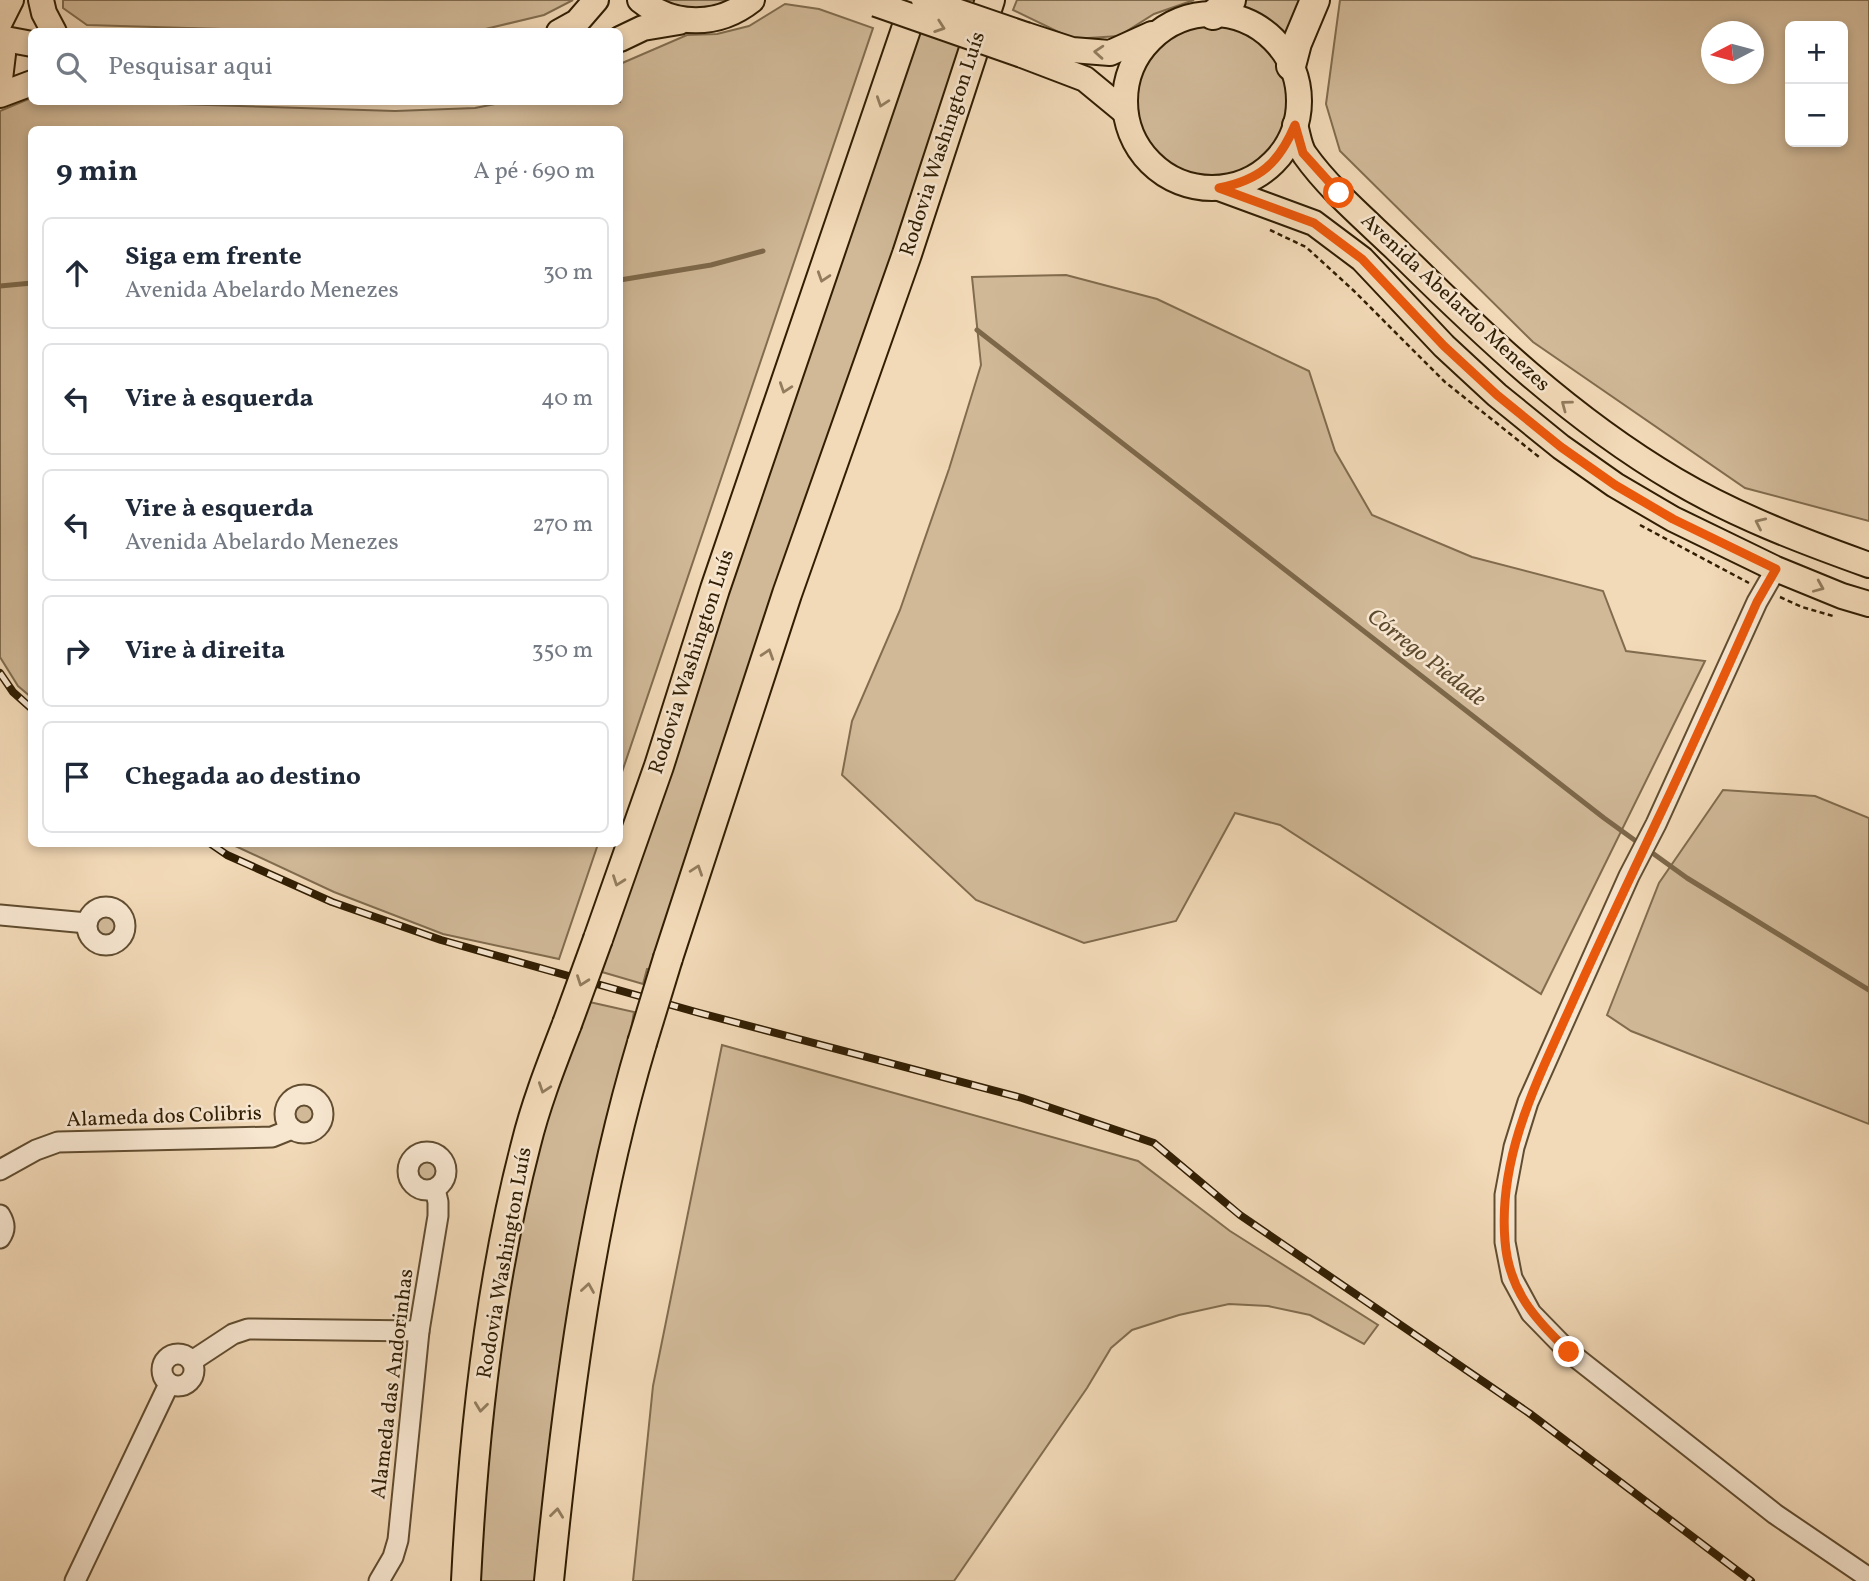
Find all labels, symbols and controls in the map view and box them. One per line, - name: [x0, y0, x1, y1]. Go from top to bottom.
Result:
- one-way arrow: [934, 18, 946, 32]
- north arrow: [1701, 21, 1764, 84]
- map controls: [1785, 21, 1848, 147]
- button: +: [1785, 21, 1848, 84]
- search box: [28, 28, 623, 105]
- street label: Rodovia Washington Luís: [893, 28, 993, 260]
- one-way arrow: [1093, 45, 1104, 60]
- icon: search: [52, 48, 90, 86]
- text: Pesquisar aqui: [108, 49, 273, 85]
- button: −: [1785, 84, 1848, 147]
- one-way arrow: [876, 95, 890, 107]
- text: 9 min: [56, 151, 138, 193]
- text: A pé · 690 m: [474, 156, 595, 188]
- route start: [1323, 177, 1354, 208]
- street label: Avenida Abelardo Menezes: [1354, 207, 1556, 399]
- text: Siga em frente: [125, 239, 302, 275]
- icon: ahead: [58, 254, 96, 292]
- text: 30 m: [543, 257, 593, 289]
- one-way arrow: [817, 270, 831, 283]
- text: Avenida Abelardo Menezes: [125, 275, 399, 307]
- icon: left: [58, 380, 96, 418]
- text: Vire à esquerda: [125, 381, 314, 417]
- one-way arrow: [779, 381, 793, 393]
- text: 40 m: [541, 383, 593, 415]
- one-way arrow: [1561, 400, 1574, 413]
- text: Vire à esquerda: [125, 491, 314, 527]
- icon: left: [58, 506, 96, 544]
- text: 270 m: [532, 509, 593, 541]
- one-way arrow: [1755, 517, 1767, 531]
- text: Avenida Abelardo Menezes: [125, 527, 399, 559]
- street label: Rodovia Washington Luís: [642, 546, 742, 778]
- one-way arrow: [1813, 578, 1825, 592]
- water label: Córrego Piedade: [1360, 601, 1493, 715]
- icon: right: [58, 632, 96, 670]
- text: Vire à direita: [125, 633, 285, 669]
- text: 350 m: [532, 635, 593, 667]
- one-way arrow: [760, 648, 774, 660]
- icon: arrive: [58, 758, 96, 796]
- text: Chegada ao destino: [125, 759, 361, 795]
- one-way arrow: [689, 864, 703, 876]
- one-way arrow: [612, 875, 626, 887]
- one-way arrow: [576, 975, 590, 987]
- one-way arrow: [538, 1081, 552, 1093]
- street label: Alameda dos Colibris: [66, 1099, 262, 1135]
- street label: Rodovia Washington Luís: [470, 1145, 540, 1381]
- street label: Alameda das Andorinhas: [364, 1267, 422, 1501]
- one-way arrow: [580, 1282, 595, 1294]
- route end: [1553, 1336, 1584, 1367]
- one-way arrow: [473, 1401, 488, 1412]
- one-way arrow: [549, 1507, 564, 1519]

